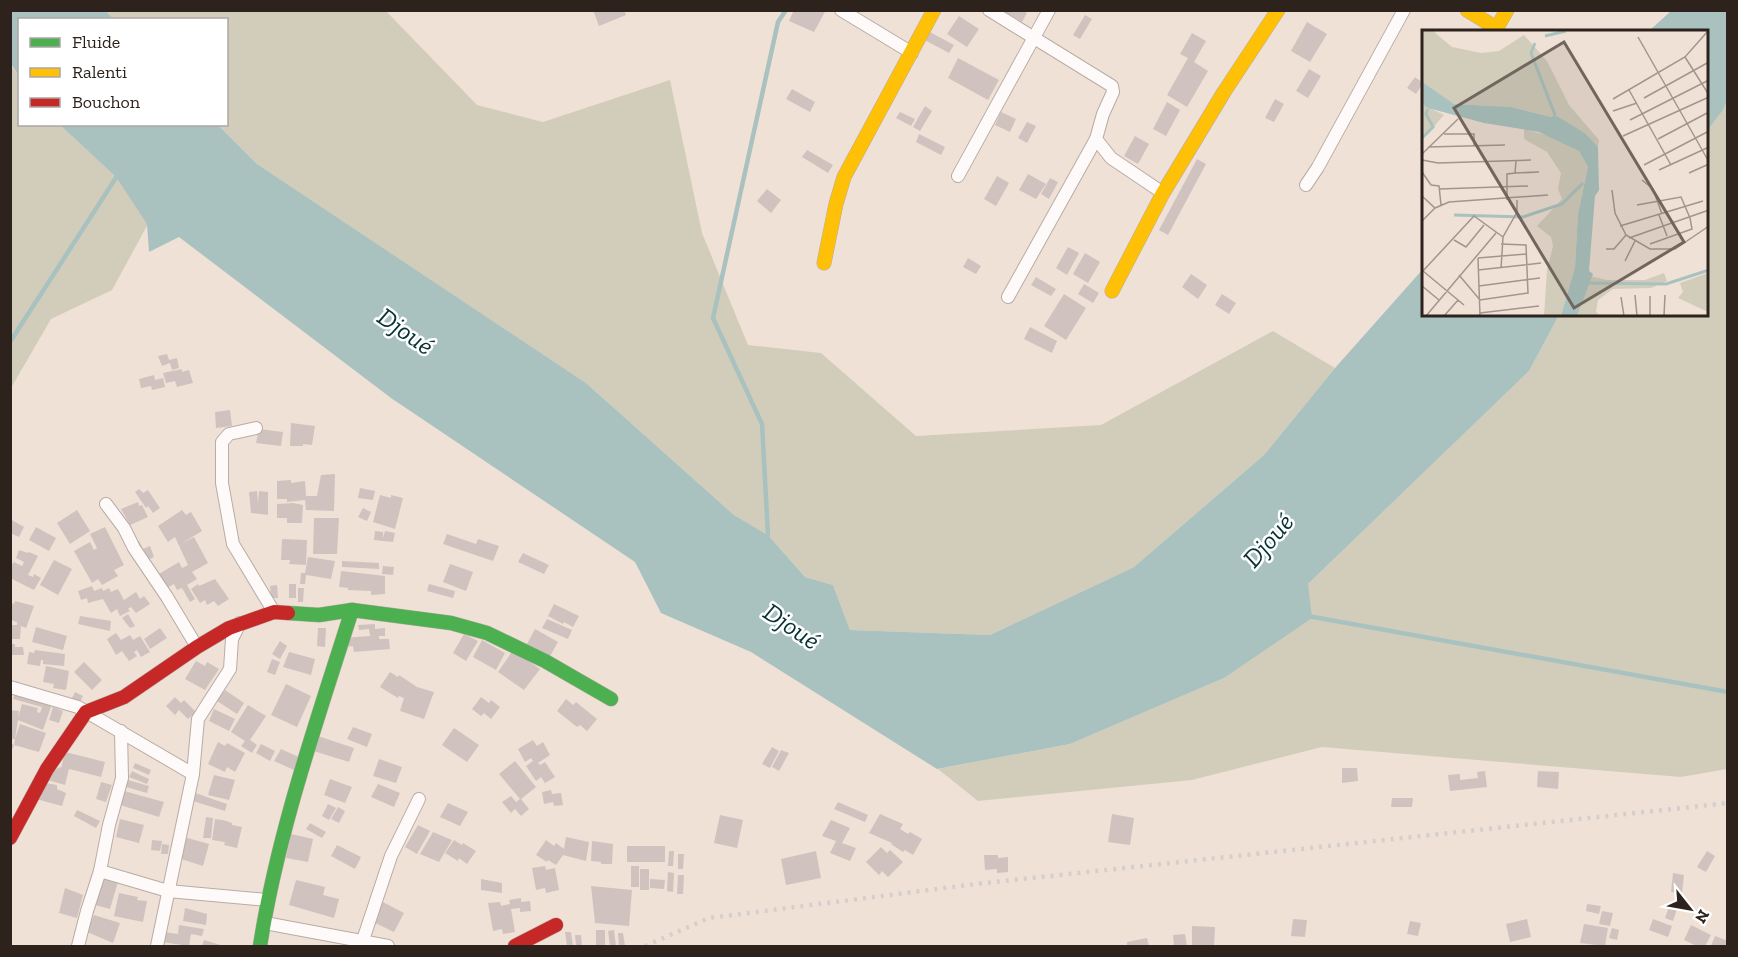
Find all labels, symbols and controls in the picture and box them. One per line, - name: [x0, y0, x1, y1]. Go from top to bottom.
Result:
- legend: [18, 18, 228, 126]
- inset map: [1422, 30, 1708, 316]
- text: Fluide: [72, 31, 120, 53]
- text: Ralenti: [72, 61, 127, 83]
- text: Bouchon: [72, 91, 141, 113]
- water label: Djoué: [372, 300, 440, 362]
- water label: Djoué: [1236, 506, 1300, 574]
- water label: Djoué: [758, 596, 826, 656]
- north arrow: [1660, 879, 1720, 939]
- text: N: [1691, 906, 1714, 927]

